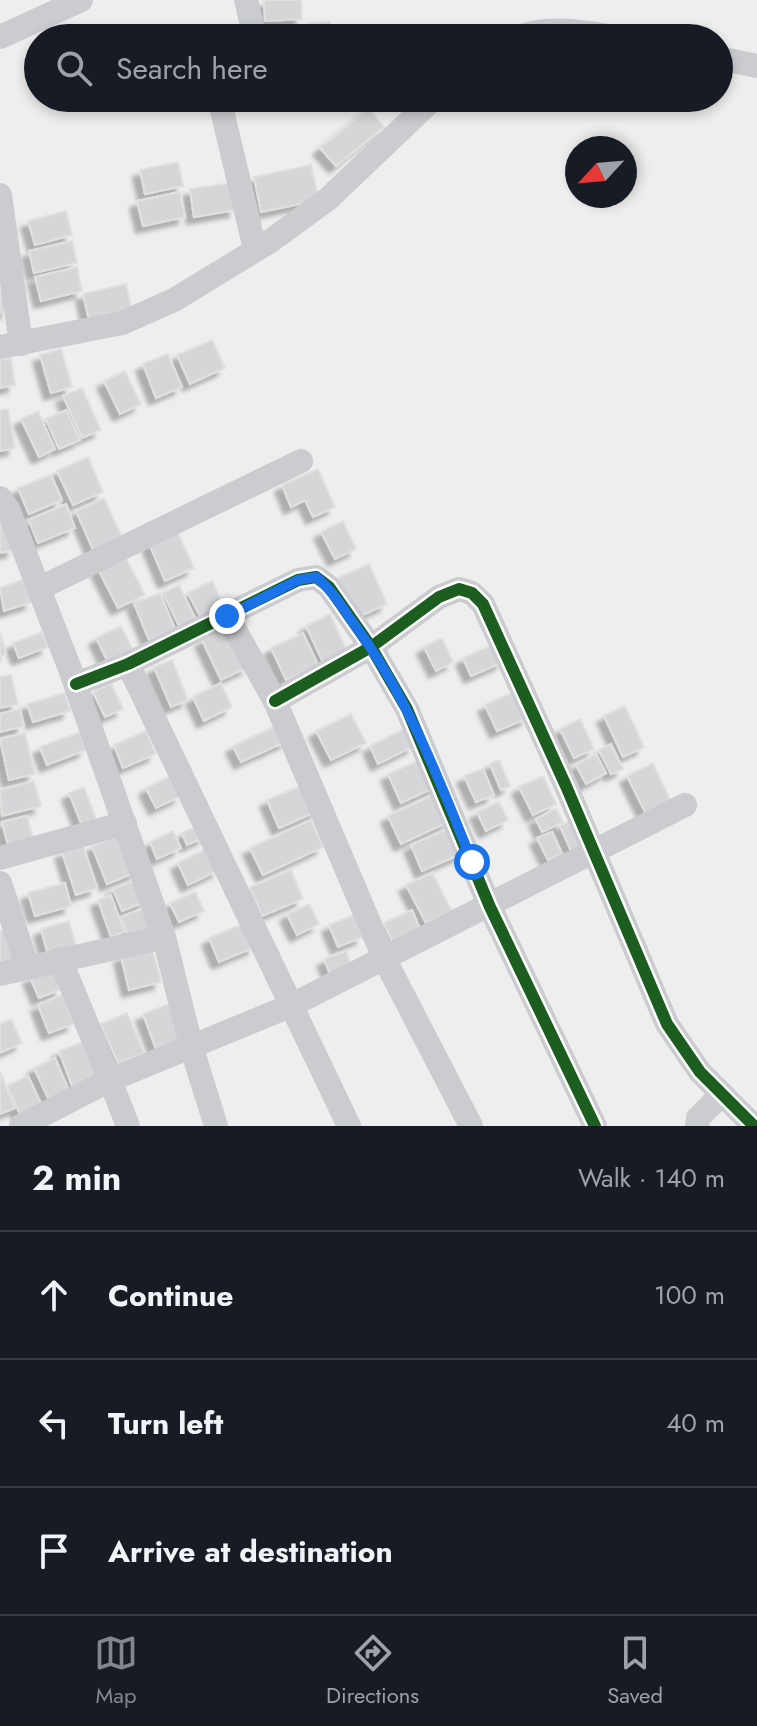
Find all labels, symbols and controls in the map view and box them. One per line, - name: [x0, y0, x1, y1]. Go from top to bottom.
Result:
- search box: [24, 24, 733, 112]
- icon: search: [52, 46, 96, 90]
- text: Search here: [116, 47, 268, 90]
- north arrow: [565, 136, 637, 208]
- route end: [209, 598, 245, 634]
- route start: [454, 844, 490, 880]
- text: 2 min: [32, 1154, 121, 1203]
- text: Walk · 140 m: [578, 1159, 725, 1197]
- icon: ahead: [32, 1273, 76, 1317]
- text: Continue: [108, 1274, 234, 1317]
- text: 100 m: [654, 1276, 725, 1314]
- icon: left: [32, 1401, 76, 1445]
- text: Turn left: [108, 1402, 223, 1445]
- text: 40 m: [666, 1404, 725, 1442]
- icon: arrive: [32, 1529, 76, 1573]
- text: Arrive at destination: [108, 1530, 393, 1573]
- tab: Map: [94, 1631, 138, 1711]
- tab: Directions: [326, 1631, 419, 1711]
- tab: Saved: [607, 1631, 663, 1711]

